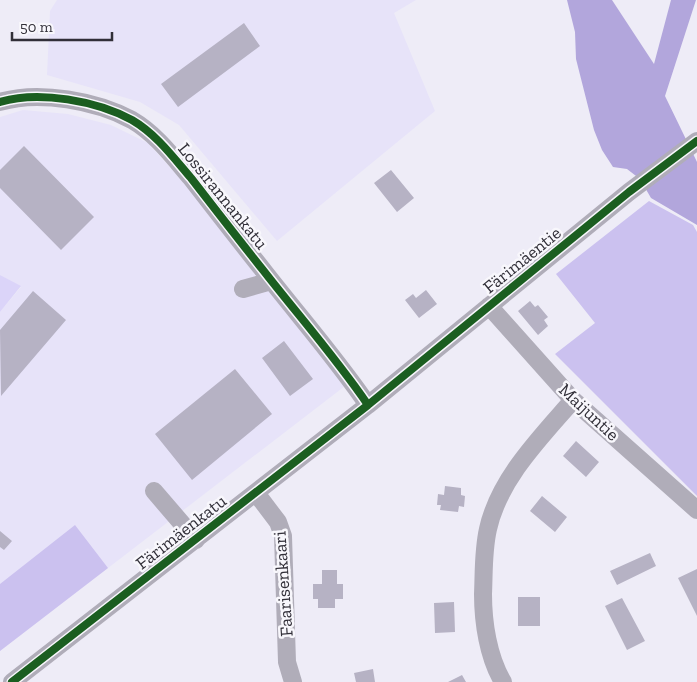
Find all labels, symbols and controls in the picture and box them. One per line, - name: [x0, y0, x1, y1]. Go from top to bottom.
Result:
- scale bar: [12, 10, 112, 42]
- text: 50 m: [20, 18, 53, 36]
- street label: Lossirannankatu: [173, 138, 273, 254]
- street label: Färimäentie: [478, 222, 566, 298]
- street label: Maijuntie: [554, 379, 624, 445]
- street label: Färimäenkatu: [131, 490, 231, 574]
- street label: Faarisenkaari: [268, 530, 298, 638]

